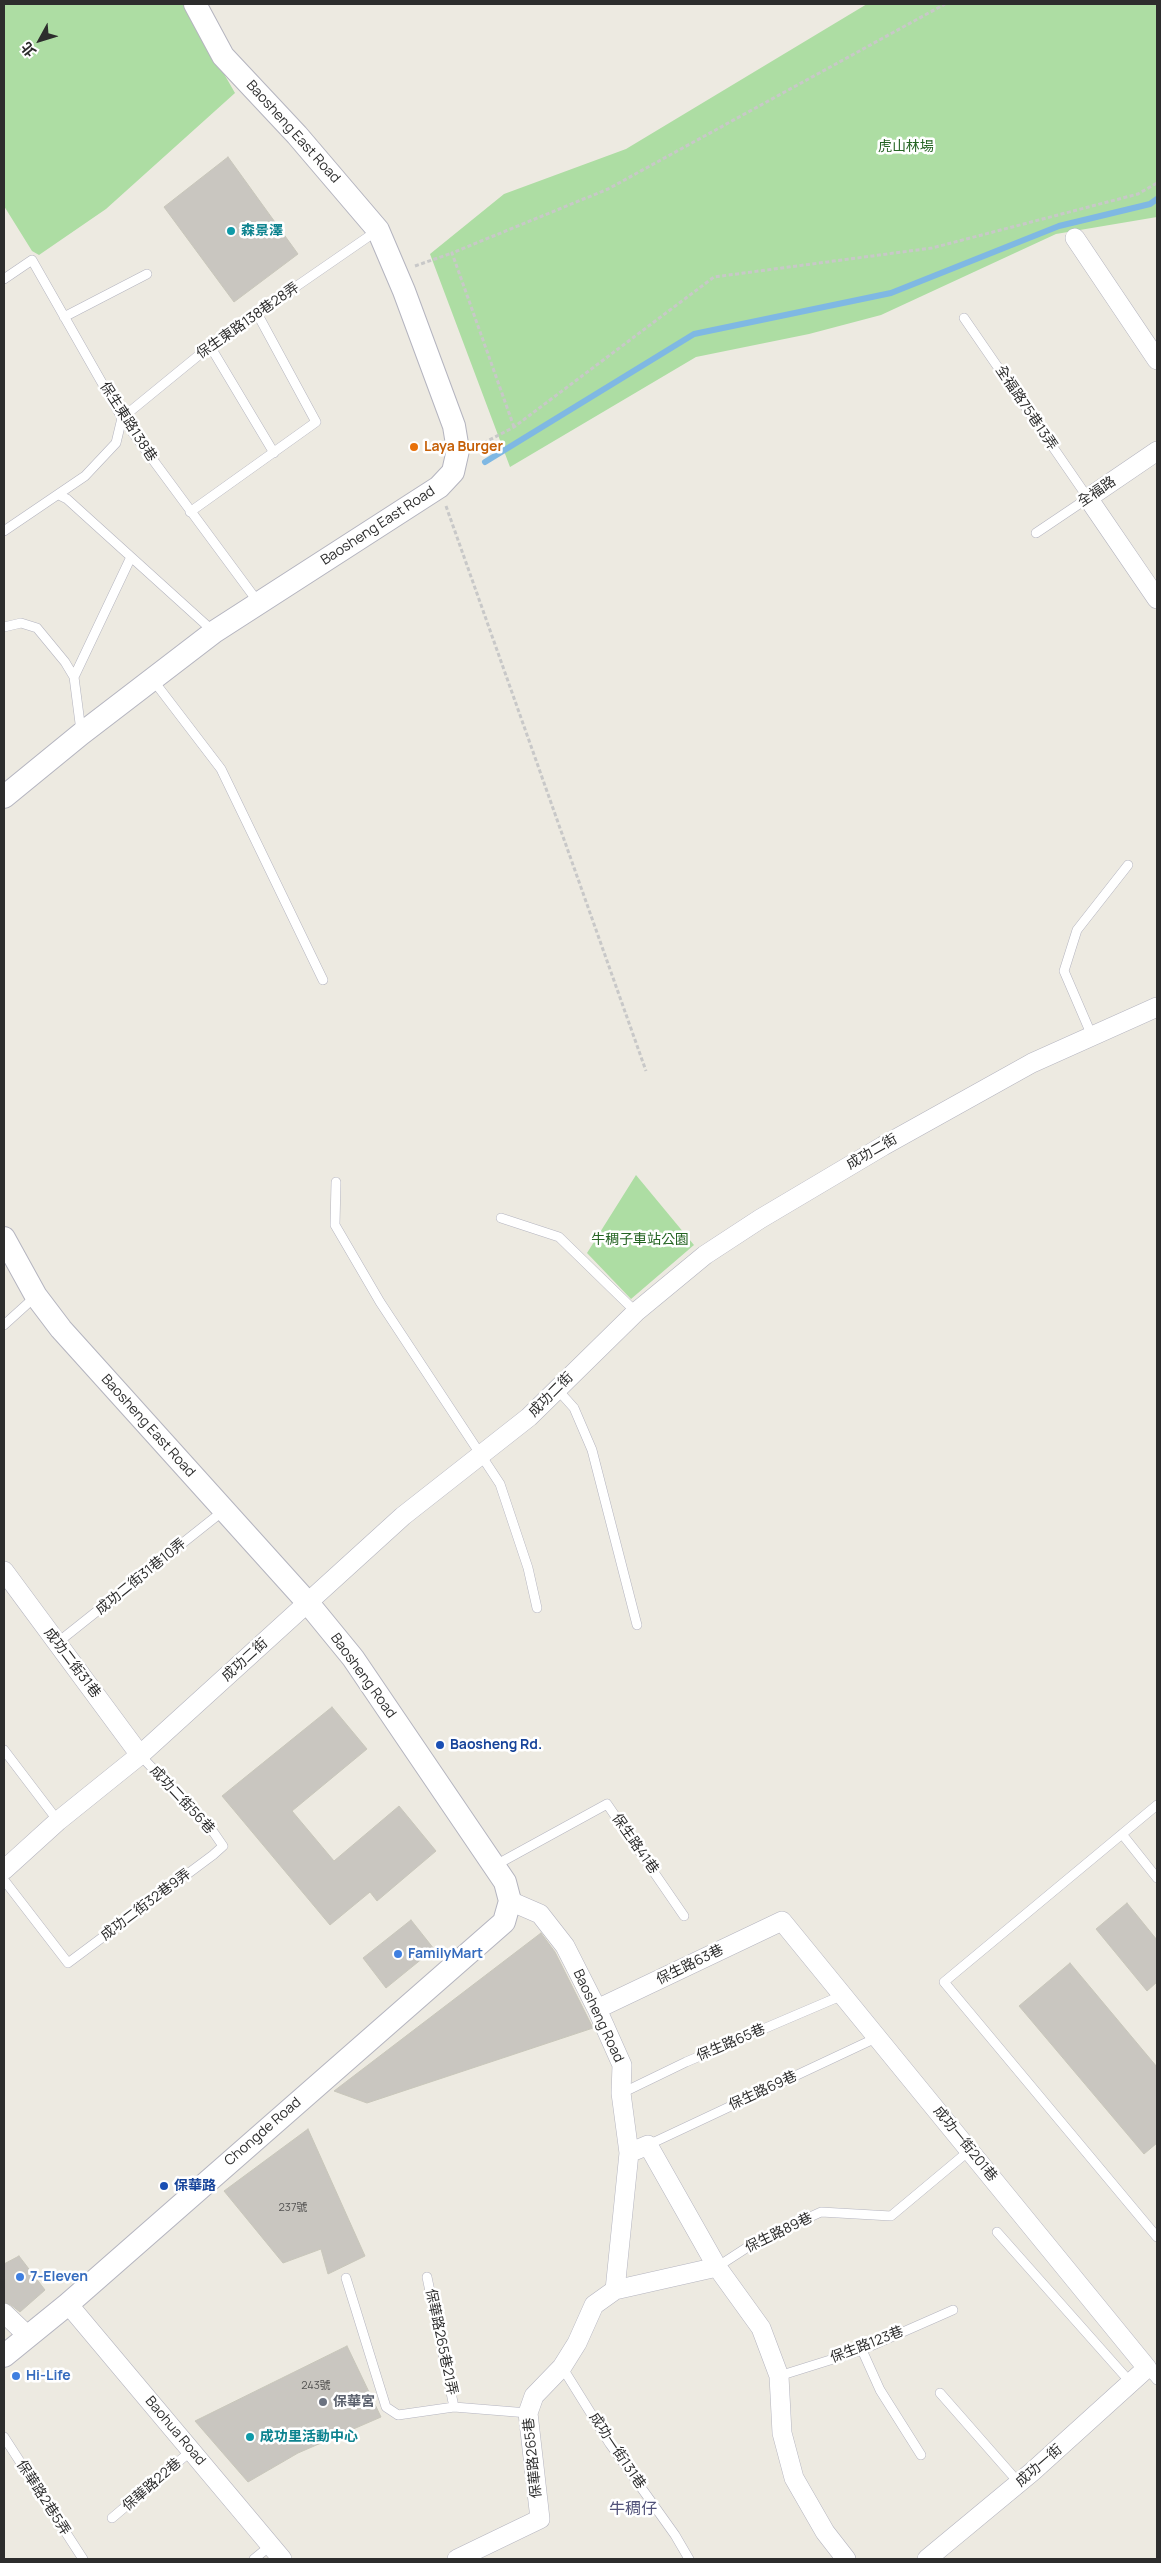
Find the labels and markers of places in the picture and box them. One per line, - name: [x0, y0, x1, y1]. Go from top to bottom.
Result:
- place label: 森景澤: [241, 223, 283, 239]
- marker: 森景澤: [225, 225, 237, 237]
- place label: Laya Burger: [424, 439, 503, 455]
- marker: Laya Burger: [408, 441, 420, 453]
- place label: Baosheng Rd.: [450, 1737, 542, 1753]
- marker: Baosheng Rd.: [434, 1739, 446, 1751]
- place label: FamilyMart: [408, 1946, 483, 1962]
- marker: FamilyMart: [392, 1948, 404, 1960]
- place label: 保華路: [174, 2178, 216, 2194]
- marker: 保華路: [158, 2180, 170, 2192]
- place label: 7-Eleven: [30, 2269, 88, 2285]
- marker: 7-Eleven: [14, 2271, 26, 2283]
- place label: Hi-Life: [26, 2368, 71, 2384]
- marker: Hi-Life: [10, 2370, 22, 2382]
- place label: 保華宮: [333, 2394, 375, 2410]
- marker: 保華宮: [317, 2396, 329, 2408]
- place label: 成功里活動中心: [260, 2429, 358, 2445]
- marker: 成功里活動中心: [244, 2431, 256, 2443]

